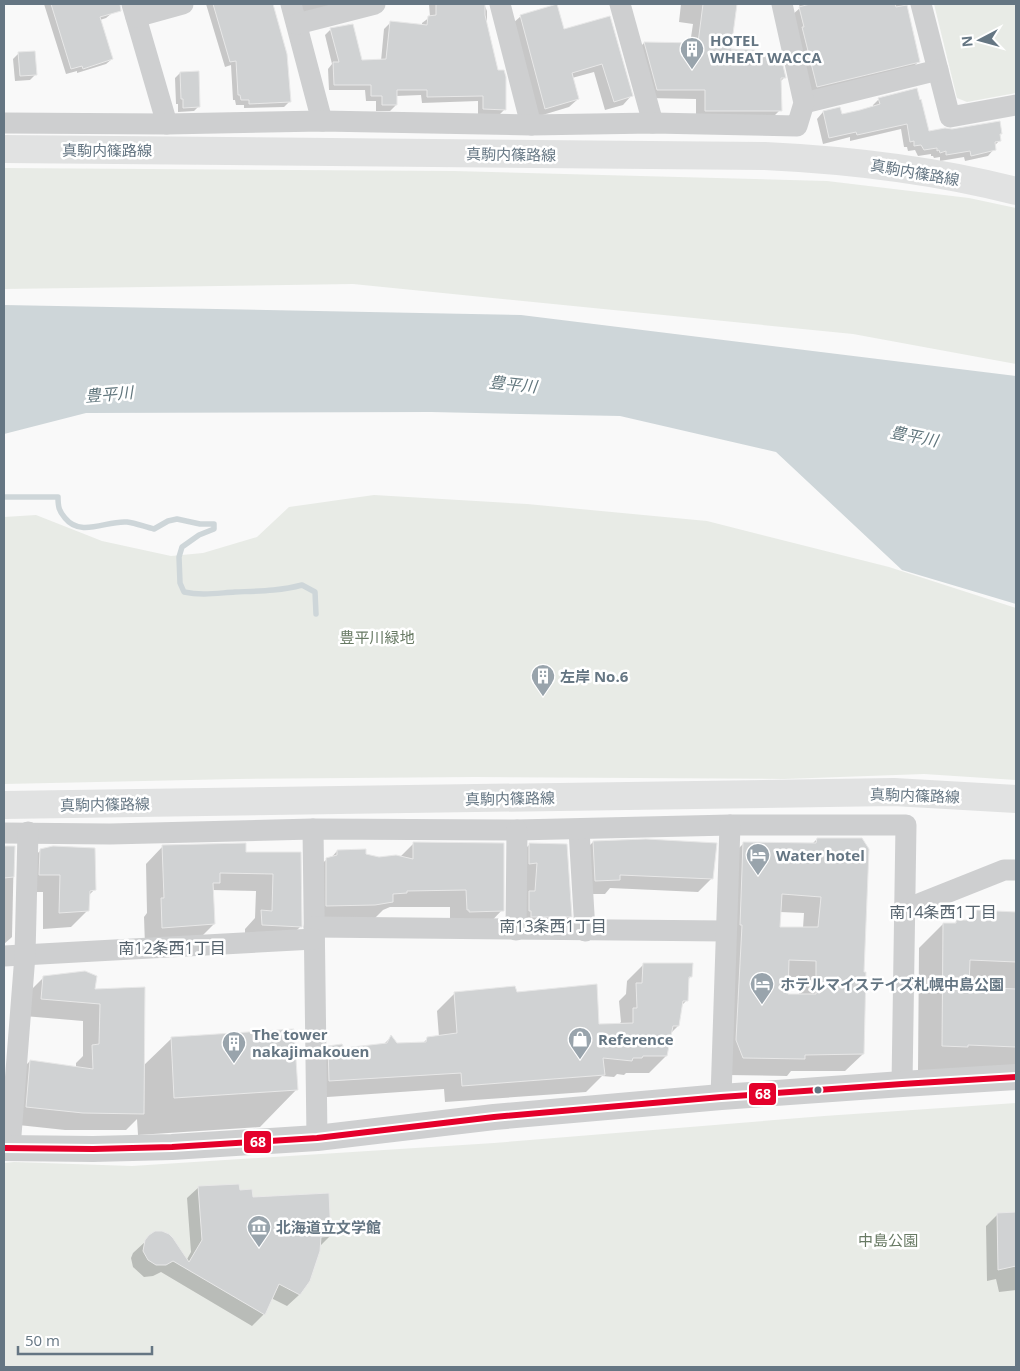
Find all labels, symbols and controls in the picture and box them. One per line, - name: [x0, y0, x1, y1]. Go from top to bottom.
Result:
- north arrow: [955, 15, 1005, 65]
- place label: HOTEL WHEAT WACCA: [710, 30, 822, 67]
- text: N: [957, 35, 977, 48]
- building icon: HOTEL WHEAT WACCA: [679, 36, 705, 70]
- street label: 真駒内篠路線: [62, 140, 152, 160]
- street label: 真駒内篠路線: [466, 143, 556, 165]
- street label: 真駒内篠路線: [869, 154, 961, 190]
- water label: 豊平川: [488, 371, 540, 398]
- water label: 豊平川: [84, 381, 136, 407]
- water label: 豊平川: [888, 421, 942, 452]
- park label: 豊平川緑地: [339, 627, 415, 647]
- building icon: 左岸 No.6: [530, 663, 556, 697]
- place label: 左岸 No.6: [560, 666, 629, 686]
- street label: 真駒内篠路線: [870, 783, 960, 807]
- street label: 真駒内篠路線: [465, 787, 555, 809]
- street label: 真駒内篠路線: [60, 793, 150, 815]
- hotel icon: Water hotel: [745, 842, 771, 876]
- place label: Water hotel: [776, 845, 865, 865]
- district label: 南14条西1丁目: [889, 901, 997, 923]
- district label: 南13条西1丁目: [499, 915, 607, 937]
- district label: 南12条西1丁目: [118, 937, 226, 959]
- hotel icon: ホテルマイステイズ札幌中島公園: [749, 971, 775, 1005]
- place label: ホテルマイステイズ札幌中島公園: [780, 974, 1004, 994]
- place label: The tower nakajimakouen: [252, 1024, 369, 1061]
- shop icon: Reference: [567, 1026, 593, 1060]
- place label: Reference: [598, 1029, 674, 1049]
- building icon: The tower nakajimakouen: [221, 1030, 247, 1064]
- line badge: 68: [748, 1082, 777, 1106]
- text: 68: [755, 1084, 771, 1103]
- unlabelled marker: [813, 1085, 823, 1095]
- line badge: 68: [243, 1130, 272, 1154]
- text: 68: [250, 1132, 266, 1151]
- museum icon: 北海道立文学館: [246, 1214, 272, 1248]
- place label: 北海道立文学館: [276, 1217, 381, 1237]
- park label: 中島公園: [858, 1230, 918, 1250]
- scale bar: [18, 1324, 151, 1356]
- text: 50 m: [25, 1330, 60, 1350]

